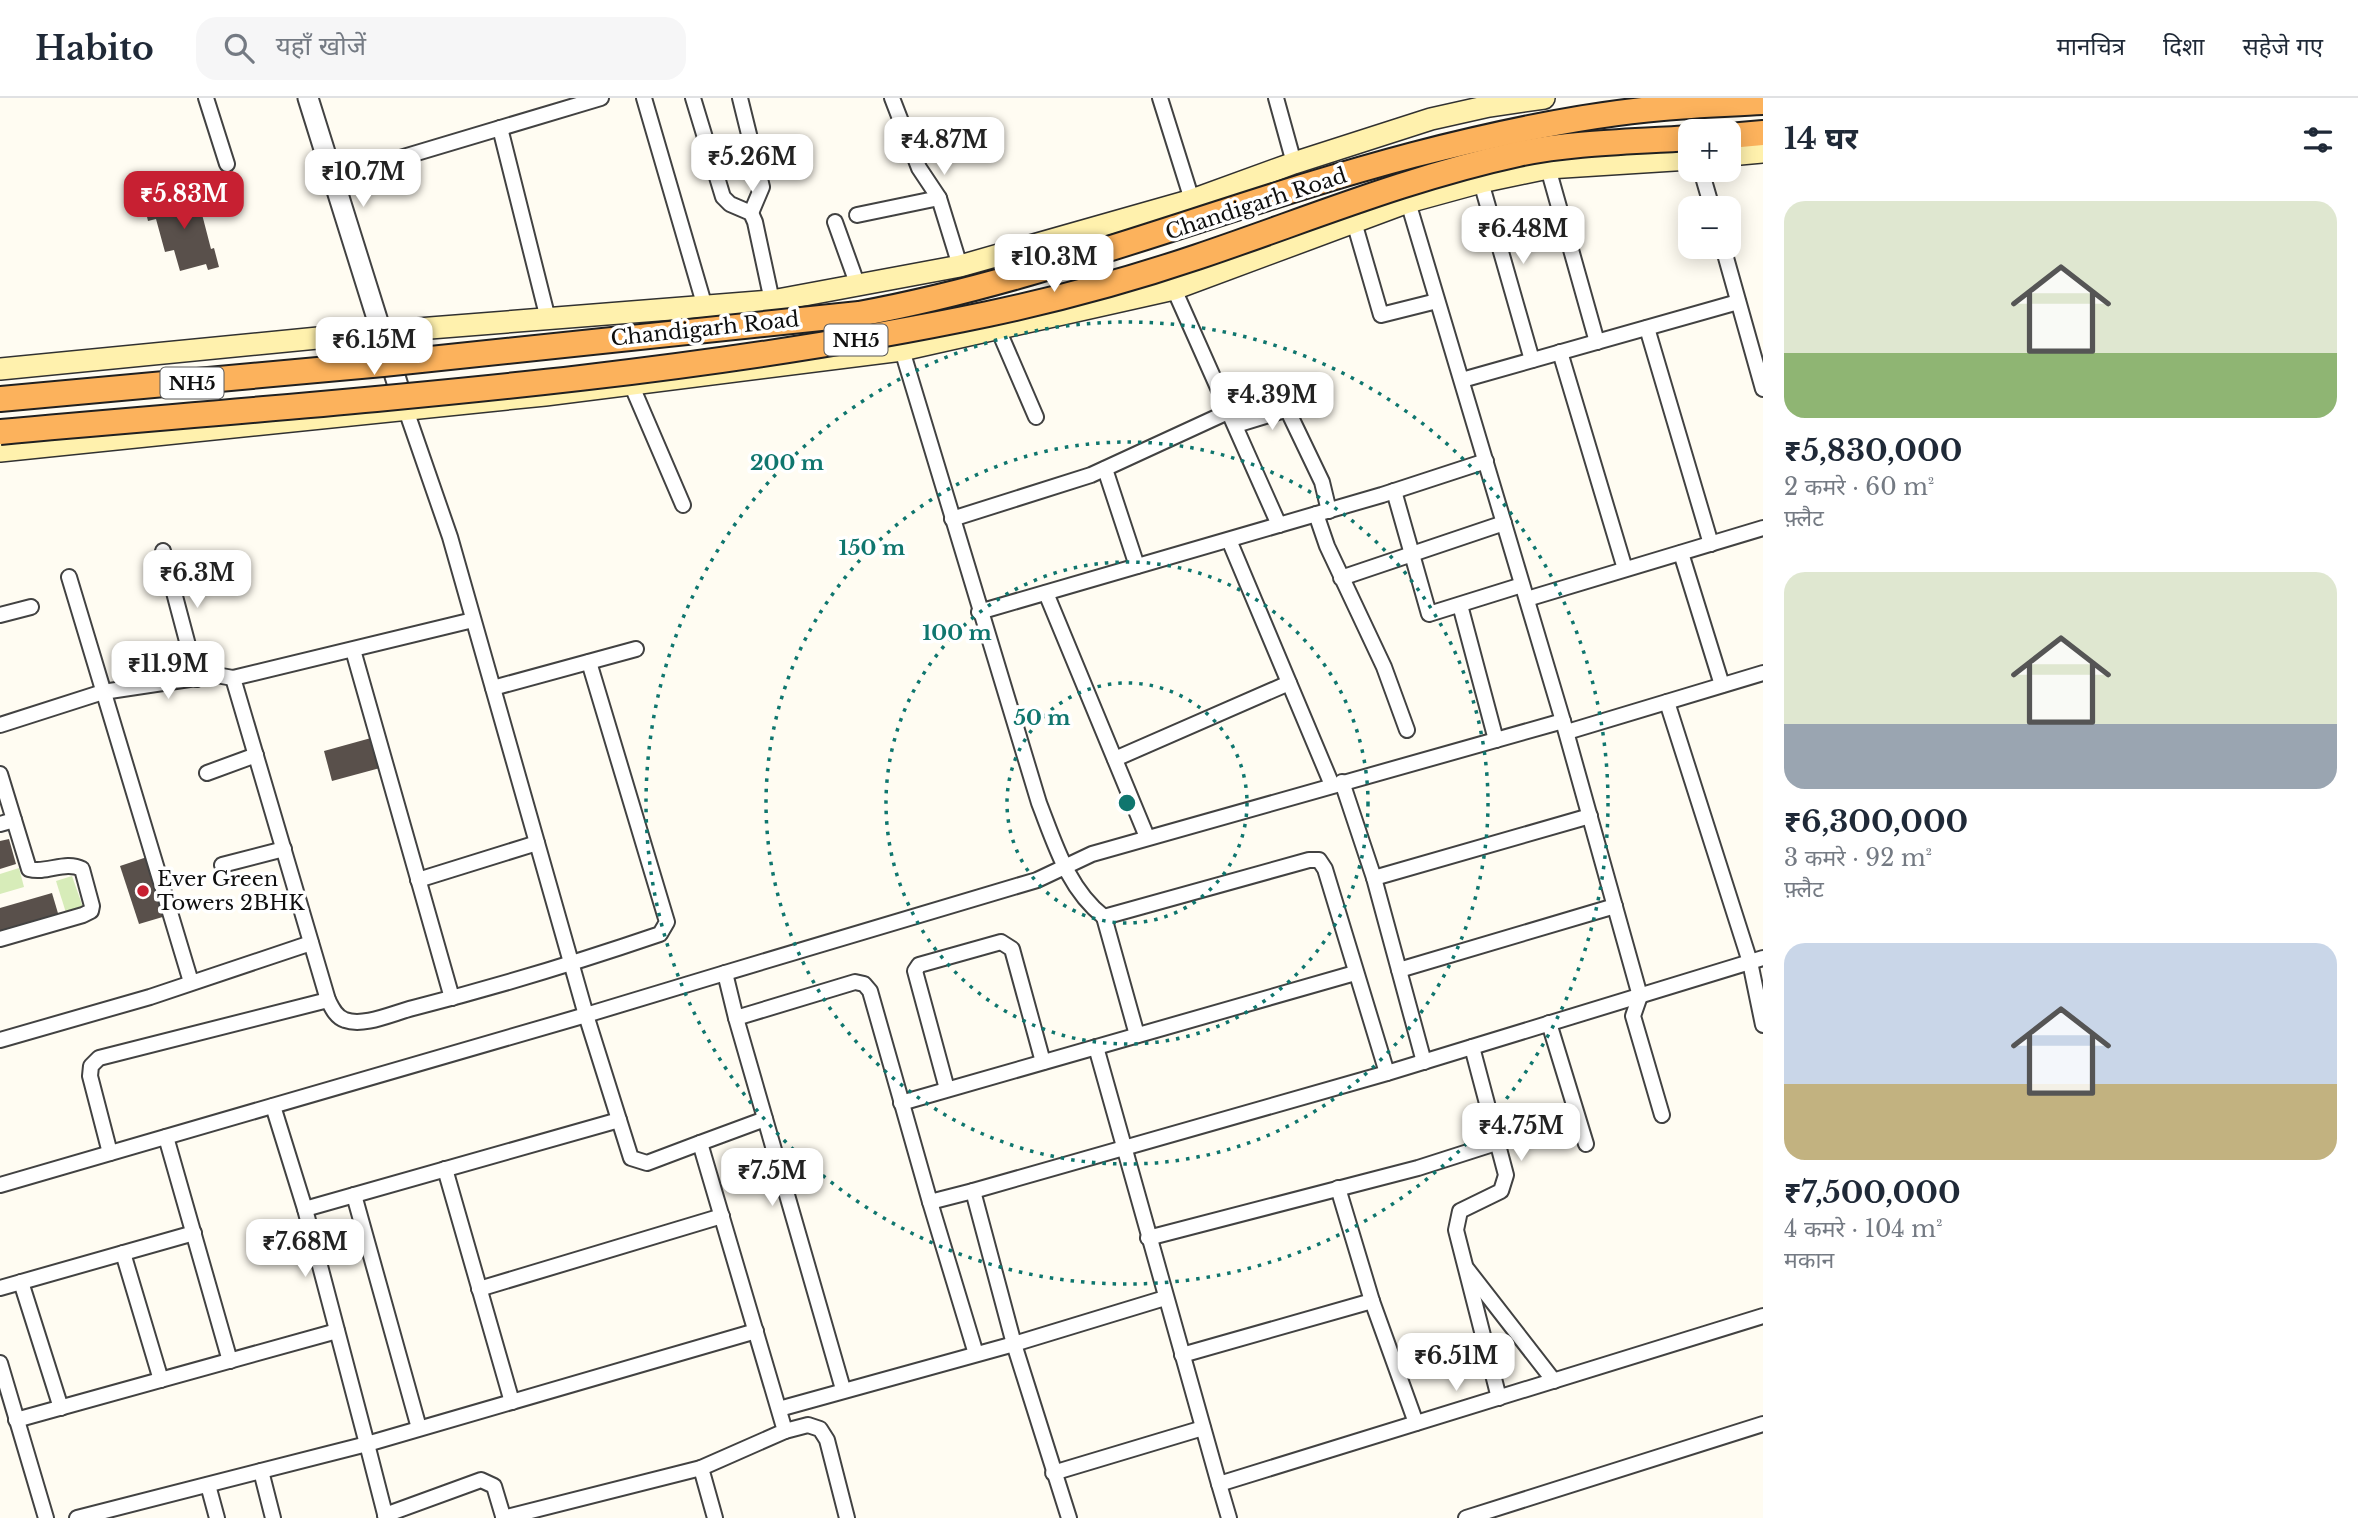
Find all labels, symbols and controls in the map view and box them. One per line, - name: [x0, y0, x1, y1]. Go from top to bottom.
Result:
- search box: [196, 17, 686, 80]
- text: Habito: [35, 28, 154, 69]
- icon: search: [220, 29, 258, 67]
- text: यहाँ खोजें: [276, 30, 366, 62]
- text: मानचित्र: [2056, 32, 2125, 61]
- text: दिशा: [2163, 32, 2205, 61]
- text: सहेजे गए: [2243, 32, 2323, 61]
- pin: ₹4.87M: [887, 118, 1001, 177]
- map controls: [1678, 119, 1741, 259]
- button: +: [1678, 119, 1741, 182]
- text: 14 घर: [1784, 120, 1858, 157]
- icon: filters: [2299, 121, 2337, 159]
- text: ₹4.87M: [900, 126, 988, 154]
- pin: ₹5.26M: [695, 134, 809, 194]
- text: ₹5.26M: [707, 143, 797, 171]
- pin: ₹10.7M: [306, 150, 420, 209]
- text: ₹10.7M: [321, 158, 405, 186]
- street label: Chandigarh Road: [1162, 162, 1350, 246]
- pin: ₹5.83M: [127, 172, 241, 231]
- text: ₹5.83M: [140, 180, 228, 208]
- button: −: [1678, 196, 1741, 259]
- pin: ₹6.48M: [1466, 206, 1580, 266]
- text: ₹6.48M: [1478, 215, 1568, 243]
- pin: ₹10.3M: [997, 234, 1111, 294]
- text: ₹10.3M: [1010, 243, 1098, 271]
- icon: home: [1998, 246, 2124, 372]
- street label: Chandigarh Road: [609, 306, 801, 352]
- pin: ₹6.15M: [317, 317, 431, 377]
- road number: NH5: [824, 324, 888, 356]
- text: ₹6.15M: [332, 326, 416, 354]
- road number: NH5: [160, 368, 224, 398]
- pin: ₹4.39M: [1215, 372, 1329, 432]
- text: ₹4.39M: [1227, 381, 1317, 409]
- text: ₹5,830,000: [1784, 432, 1962, 469]
- text: 200 m: [750, 450, 824, 476]
- text: 2 कमरे · 60 m²: [1784, 473, 1934, 501]
- text: फ़्लैट: [1784, 504, 1824, 532]
- text: 150 m: [839, 535, 905, 561]
- pin: ₹6.3M: [148, 550, 246, 610]
- text: ₹6.3M: [159, 559, 235, 587]
- icon: home: [1998, 617, 2124, 743]
- text: 100 m: [922, 620, 992, 646]
- pin: ₹11.9M: [111, 642, 225, 701]
- text: ₹11.9M: [127, 650, 209, 678]
- text: 50 m: [1013, 705, 1071, 731]
- centre of rings: [1115, 791, 1139, 815]
- text: ₹6,300,000: [1784, 803, 1968, 840]
- text: 3 कमरे · 92 m²: [1784, 844, 1932, 872]
- place label: Ever Green Towers 2BHK: [157, 866, 305, 916]
- text: फ़्लैट: [1784, 875, 1824, 903]
- marker: Ever Green Towers 2BHK: [135, 883, 151, 899]
- icon: home: [1998, 988, 2124, 1114]
- pin: ₹4.75M: [1464, 1104, 1578, 1163]
- text: ₹4.75M: [1478, 1112, 1564, 1140]
- pin: ₹7.5M: [723, 1148, 821, 1208]
- text: ₹7.5M: [737, 1157, 807, 1185]
- text: ₹7,500,000: [1784, 1174, 1961, 1211]
- text: 4 कमरे · 104 m²: [1784, 1215, 1943, 1243]
- pin: ₹7.68M: [248, 1220, 362, 1279]
- text: ₹7.68M: [262, 1228, 348, 1256]
- text: मकान: [1784, 1246, 1834, 1274]
- pin: ₹6.51M: [1399, 1334, 1513, 1393]
- text: ₹6.51M: [1414, 1342, 1498, 1370]

